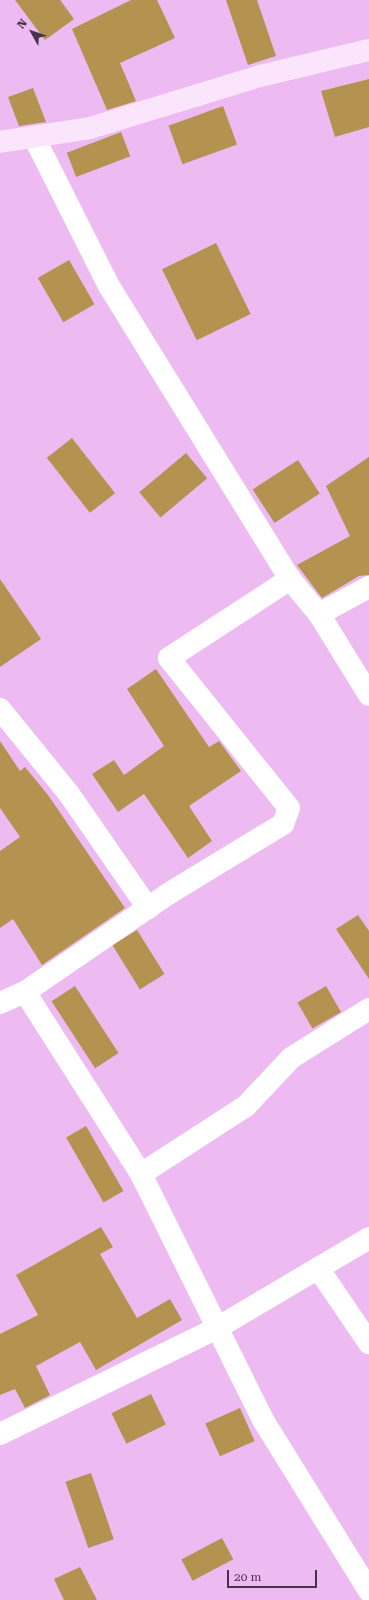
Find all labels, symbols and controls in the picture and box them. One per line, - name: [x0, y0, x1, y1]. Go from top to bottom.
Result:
- north arrow: [12, 12, 52, 52]
- text: N: [15, 17, 30, 31]
- scale bar: [229, 1562, 319, 1588]
- text: 20 m: [234, 1570, 261, 1584]

